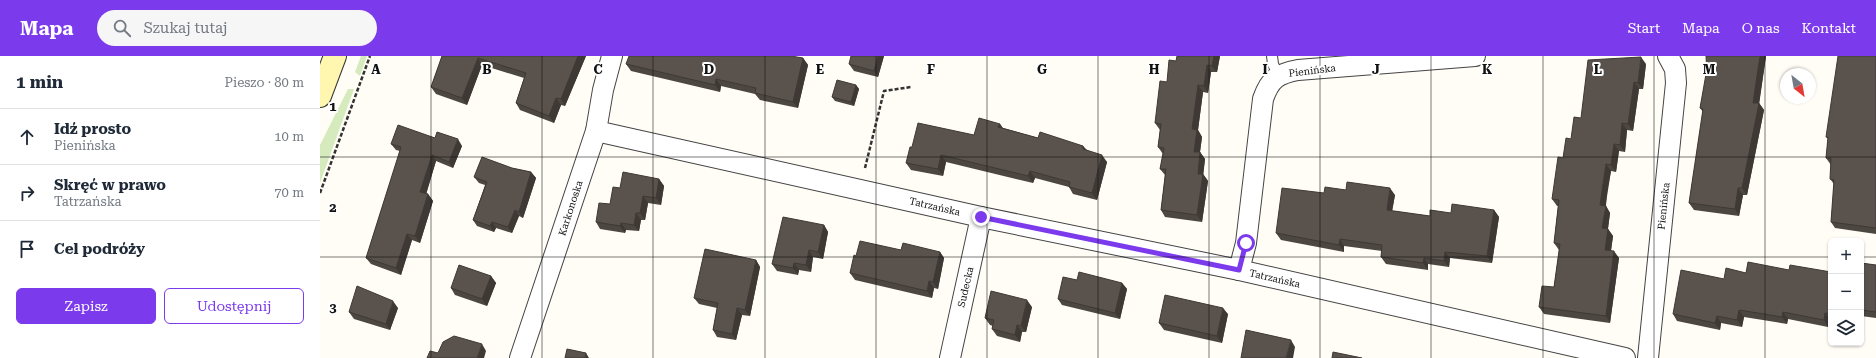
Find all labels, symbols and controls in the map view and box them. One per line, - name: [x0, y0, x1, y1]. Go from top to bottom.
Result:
- search box: [97, 10, 377, 46]
- text: Mapa: [20, 17, 73, 40]
- icon: search: [111, 17, 133, 39]
- text: Szukaj tutaj: [143, 19, 228, 37]
- text: Start: [1628, 20, 1660, 36]
- text: Mapa: [1682, 20, 1720, 36]
- text: O nas: [1742, 20, 1780, 36]
- text: Kontakt: [1802, 20, 1856, 36]
- text: A: [371, 62, 381, 77]
- text: B: [482, 62, 492, 77]
- text: C: [593, 62, 603, 77]
- text: D: [704, 62, 714, 77]
- text: E: [816, 62, 824, 77]
- text: F: [927, 62, 935, 77]
- text: G: [1037, 62, 1047, 77]
- text: H: [1149, 62, 1160, 77]
- text: I: [1262, 62, 1268, 77]
- street label: Pienińska: [1288, 62, 1337, 79]
- text: J: [1372, 62, 1380, 77]
- text: K: [1482, 62, 1493, 77]
- text: L: [1594, 62, 1602, 77]
- text: M: [1703, 62, 1716, 77]
- north arrow: [1780, 68, 1816, 104]
- text: 1 min: [16, 72, 63, 92]
- text: Pieszo · 80 m: [225, 75, 304, 90]
- text: 1: [329, 99, 337, 114]
- text: Idź prosto: [54, 120, 131, 138]
- icon: ahead: [16, 126, 38, 148]
- text: 10 m: [274, 129, 304, 144]
- text: Pienińska: [54, 138, 116, 153]
- text: Skręć w prawo: [54, 176, 166, 194]
- street label: Karkonoska: [556, 179, 585, 237]
- street label: Pienińska: [1656, 181, 1672, 230]
- icon: right: [16, 182, 38, 204]
- text: 70 m: [274, 185, 304, 200]
- text: Tatrzańska: [54, 194, 122, 209]
- street label: Tatrzańska: [908, 195, 962, 218]
- text: 2: [329, 200, 337, 215]
- route end: [972, 208, 990, 226]
- route start: [1237, 234, 1255, 252]
- icon: arrive: [16, 238, 38, 260]
- map controls: [1828, 238, 1864, 346]
- button: +: [1828, 238, 1864, 274]
- text: Cel podróży: [54, 240, 145, 258]
- street label: Sudecka: [955, 265, 976, 309]
- street label: Tatrzańska: [1248, 267, 1302, 290]
- button: −: [1828, 274, 1864, 310]
- button: Zapisz: [16, 288, 156, 324]
- button: Udostępnij: [164, 288, 304, 324]
- text: 3: [329, 300, 337, 315]
- button: layers: [1828, 310, 1864, 346]

